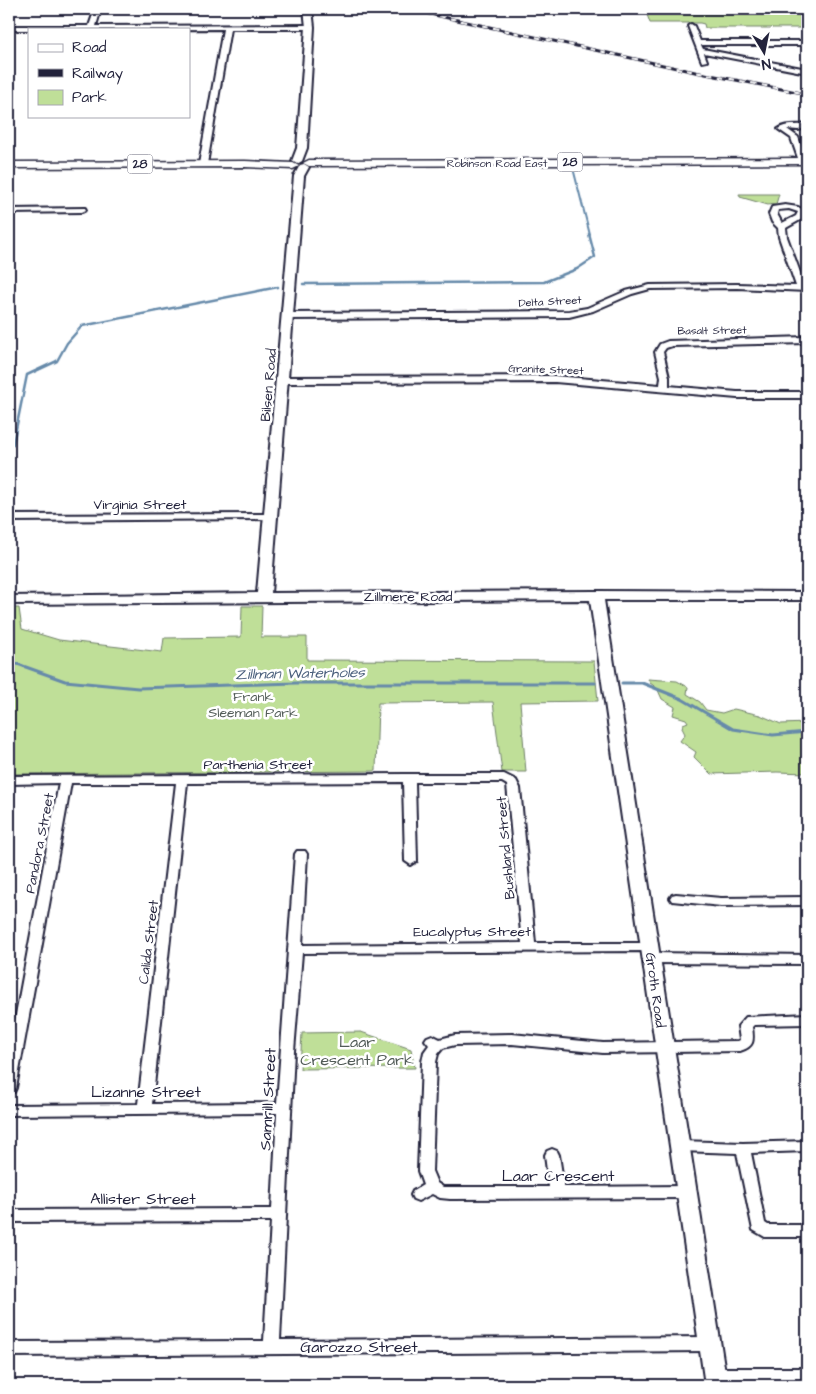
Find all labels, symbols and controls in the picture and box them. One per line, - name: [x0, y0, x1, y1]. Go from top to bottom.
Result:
- legend: [28, 28, 190, 118]
- north arrow: [738, 28, 788, 78]
- text: Road: [72, 37, 107, 58]
- text: N: [760, 53, 772, 74]
- text: Railway: [72, 63, 123, 85]
- text: Park: [72, 87, 107, 108]
- road number: 28: [558, 152, 582, 172]
- road number: 28: [128, 154, 152, 173]
- street label: Robinson Road East: [447, 156, 548, 171]
- street label: Delta Street: [518, 292, 583, 311]
- street label: Basalt Street: [677, 322, 747, 339]
- street label: Bilsen Road: [256, 348, 282, 423]
- street label: Granite Street: [508, 361, 584, 378]
- street label: Virginia Street: [94, 495, 187, 515]
- street label: Zillmere Road: [363, 587, 453, 607]
- water label: Zillman Waterholes: [235, 662, 366, 685]
- park label: Frank Sleeman Park: [208, 687, 298, 723]
- street label: Parthenia Street: [204, 755, 313, 775]
- street label: Pandora Street: [20, 791, 60, 895]
- street label: Bushland Street: [492, 795, 520, 900]
- street label: Calida Street: [134, 899, 164, 985]
- street label: Eucalyptus Street: [413, 922, 531, 942]
- street label: Groth Road: [640, 951, 670, 1029]
- park label: Laar Crescent Park: [300, 1031, 414, 1071]
- street label: Samrill Street: [254, 1047, 282, 1151]
- street label: Lizanne Street: [91, 1081, 202, 1103]
- street label: Laar Crescent: [502, 1165, 615, 1187]
- street label: Allister Street: [90, 1188, 196, 1210]
- street label: Garozzo Street: [300, 1336, 418, 1358]

